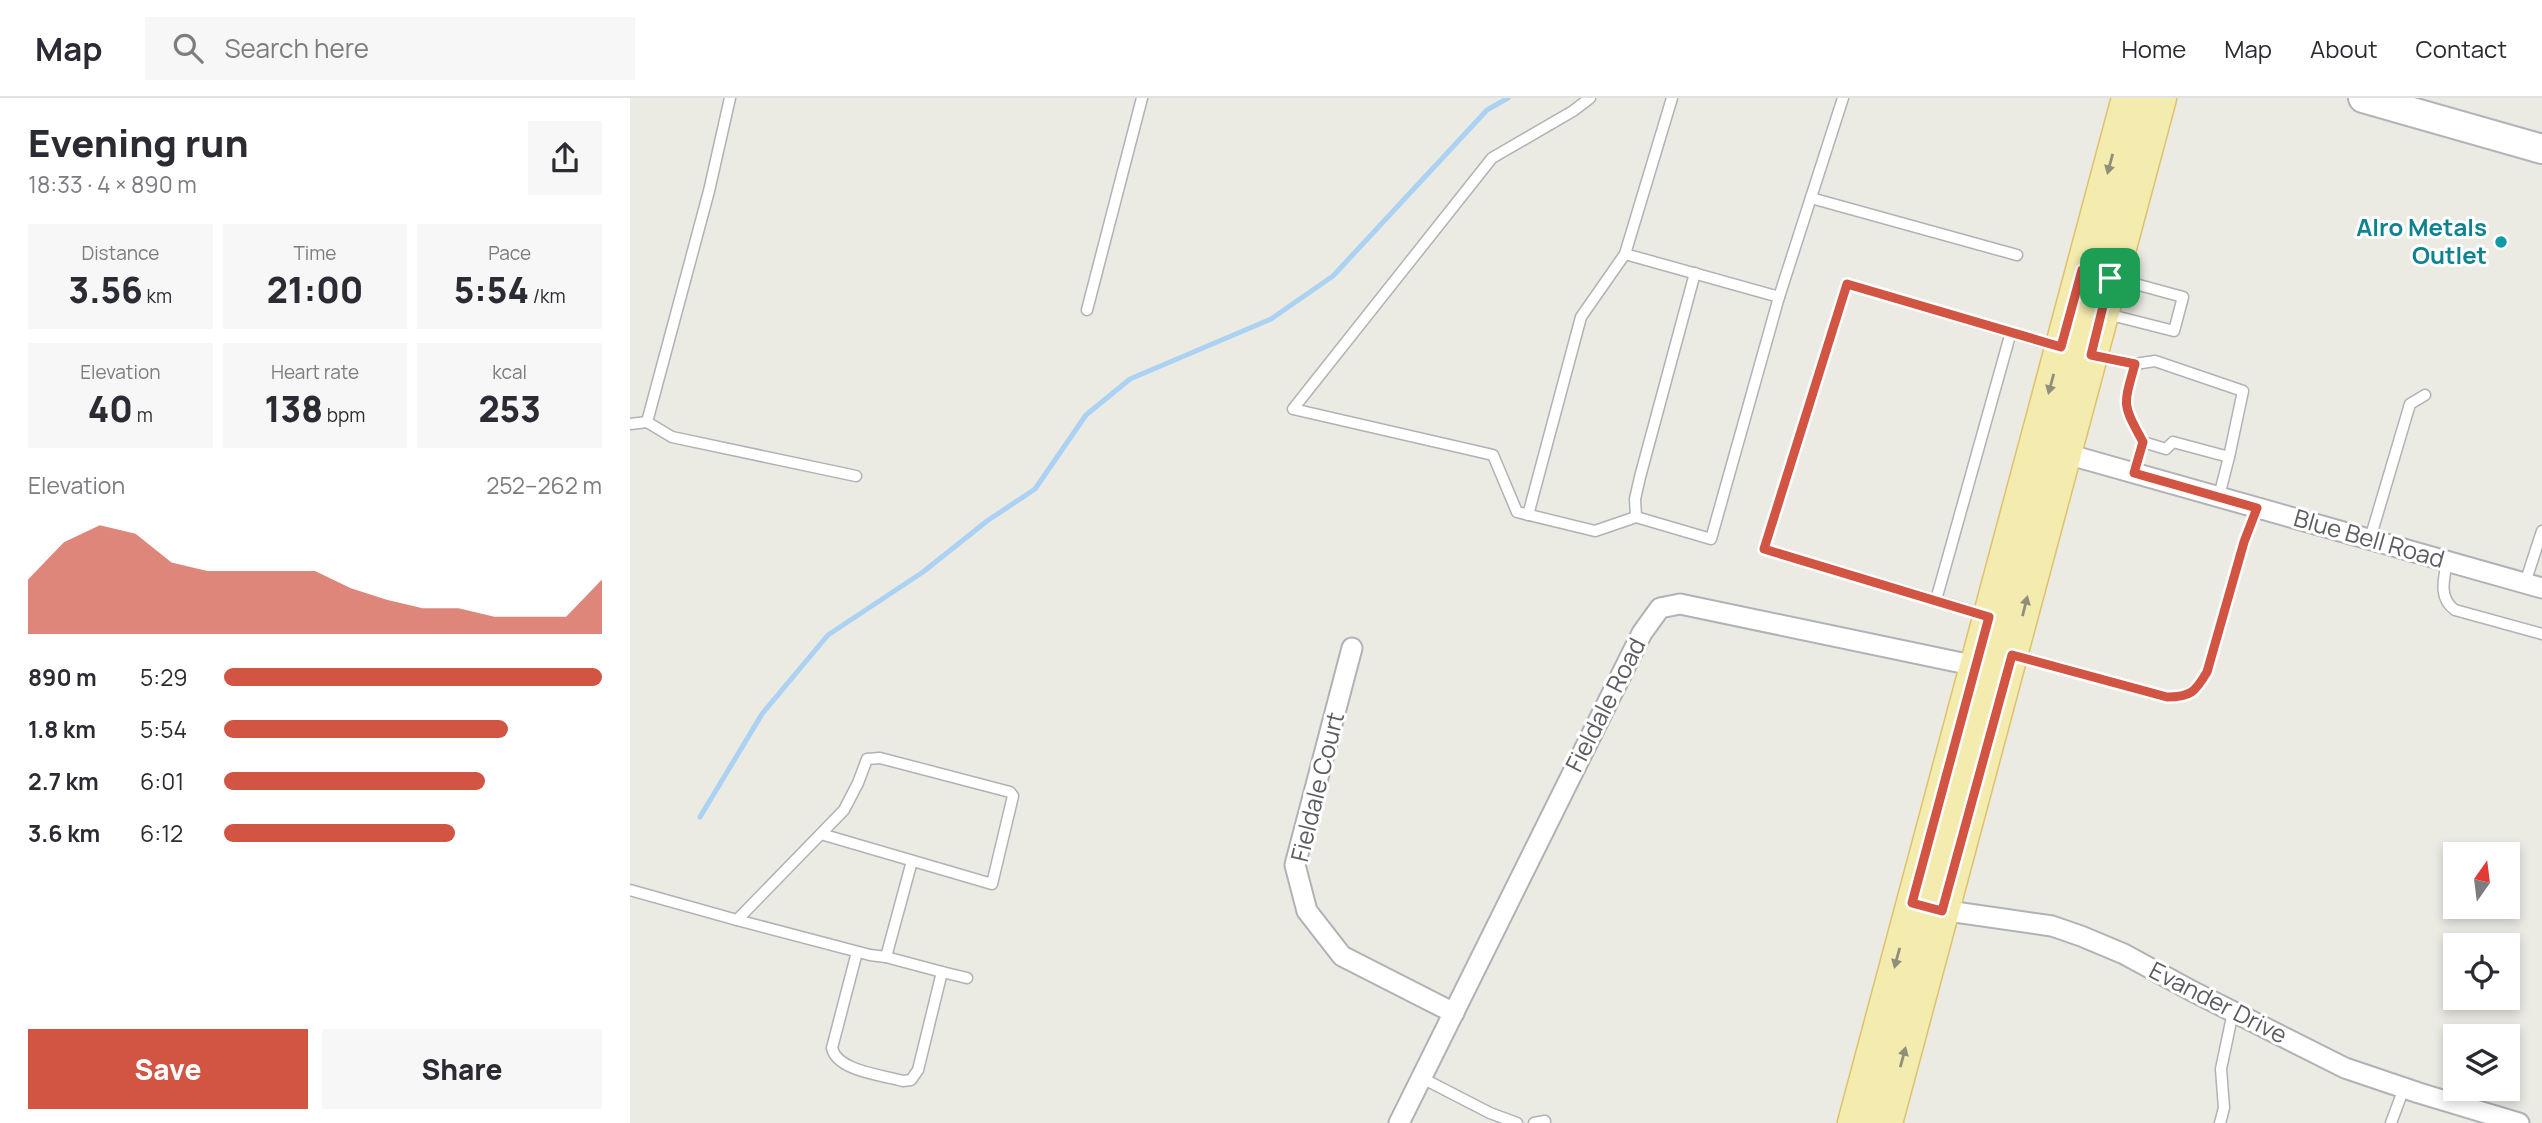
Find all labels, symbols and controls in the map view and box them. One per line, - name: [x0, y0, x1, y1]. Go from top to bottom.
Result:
- search box: [145, 17, 635, 80]
- text: Map: [35, 26, 103, 71]
- icon: search: [169, 29, 207, 67]
- text: Search here: [225, 30, 369, 66]
- text: Home: [2121, 32, 2186, 65]
- text: Map: [2224, 32, 2272, 65]
- text: About: [2310, 32, 2378, 65]
- text: Contact: [2416, 32, 2507, 65]
- text: Evening run: [28, 116, 249, 168]
- button: share: [528, 121, 602, 195]
- one-way arrow: [2105, 154, 2115, 175]
- text: 18:33 · 4 × 890 m: [28, 168, 197, 200]
- place label: Alro Metals Outlet: [2356, 210, 2487, 271]
- marker: Alro Metals Outlet: [2493, 234, 2509, 250]
- text: Distance: [81, 240, 159, 266]
- text: Time: [294, 240, 336, 266]
- text: Pace: [488, 240, 531, 266]
- pin: [2080, 248, 2140, 308]
- icon: arrive: [2091, 259, 2129, 297]
- text: 3.56: [69, 266, 143, 314]
- text: 21:00: [267, 266, 363, 314]
- text: 5:54: [454, 266, 529, 314]
- text: km: [143, 283, 172, 309]
- text: /km: [529, 283, 566, 309]
- text: Elevation: [80, 359, 160, 385]
- text: Heart rate: [271, 359, 359, 385]
- text: kcal: [492, 359, 527, 385]
- one-way arrow: [2045, 373, 2056, 395]
- text: 40: [88, 385, 133, 433]
- text: 138: [265, 385, 323, 433]
- text: 253: [478, 385, 541, 433]
- text: m: [133, 402, 153, 428]
- text: bpm: [323, 402, 365, 428]
- text: Elevation: [28, 469, 125, 501]
- text: 252–262 m: [486, 469, 602, 501]
- street label: Blue Bell Road: [2290, 500, 2448, 575]
- one-way arrow: [2020, 595, 2031, 617]
- street label: Fieldale Road: [1557, 632, 1653, 777]
- text: 890 m: [28, 661, 97, 693]
- text: 5:29: [140, 661, 188, 693]
- street label: Fieldale Court: [1282, 708, 1351, 865]
- text: 1.8 km: [28, 713, 96, 745]
- text: 5:54: [140, 713, 187, 745]
- text: 2.7 km: [28, 765, 99, 797]
- text: 6:01: [140, 765, 184, 797]
- text: 3.6 km: [28, 817, 100, 849]
- text: 6:12: [140, 817, 183, 849]
- north arrow: [2443, 842, 2520, 919]
- map controls: [2443, 842, 2520, 1101]
- button: locate: [2443, 933, 2520, 1010]
- one-way arrow: [1891, 947, 1902, 969]
- street label: Evander Drive: [2144, 953, 2293, 1051]
- button: layers: [2443, 1024, 2520, 1101]
- button: Save: [28, 1029, 308, 1109]
- button: Share: [322, 1029, 602, 1109]
- one-way arrow: [1899, 1046, 1909, 1067]

